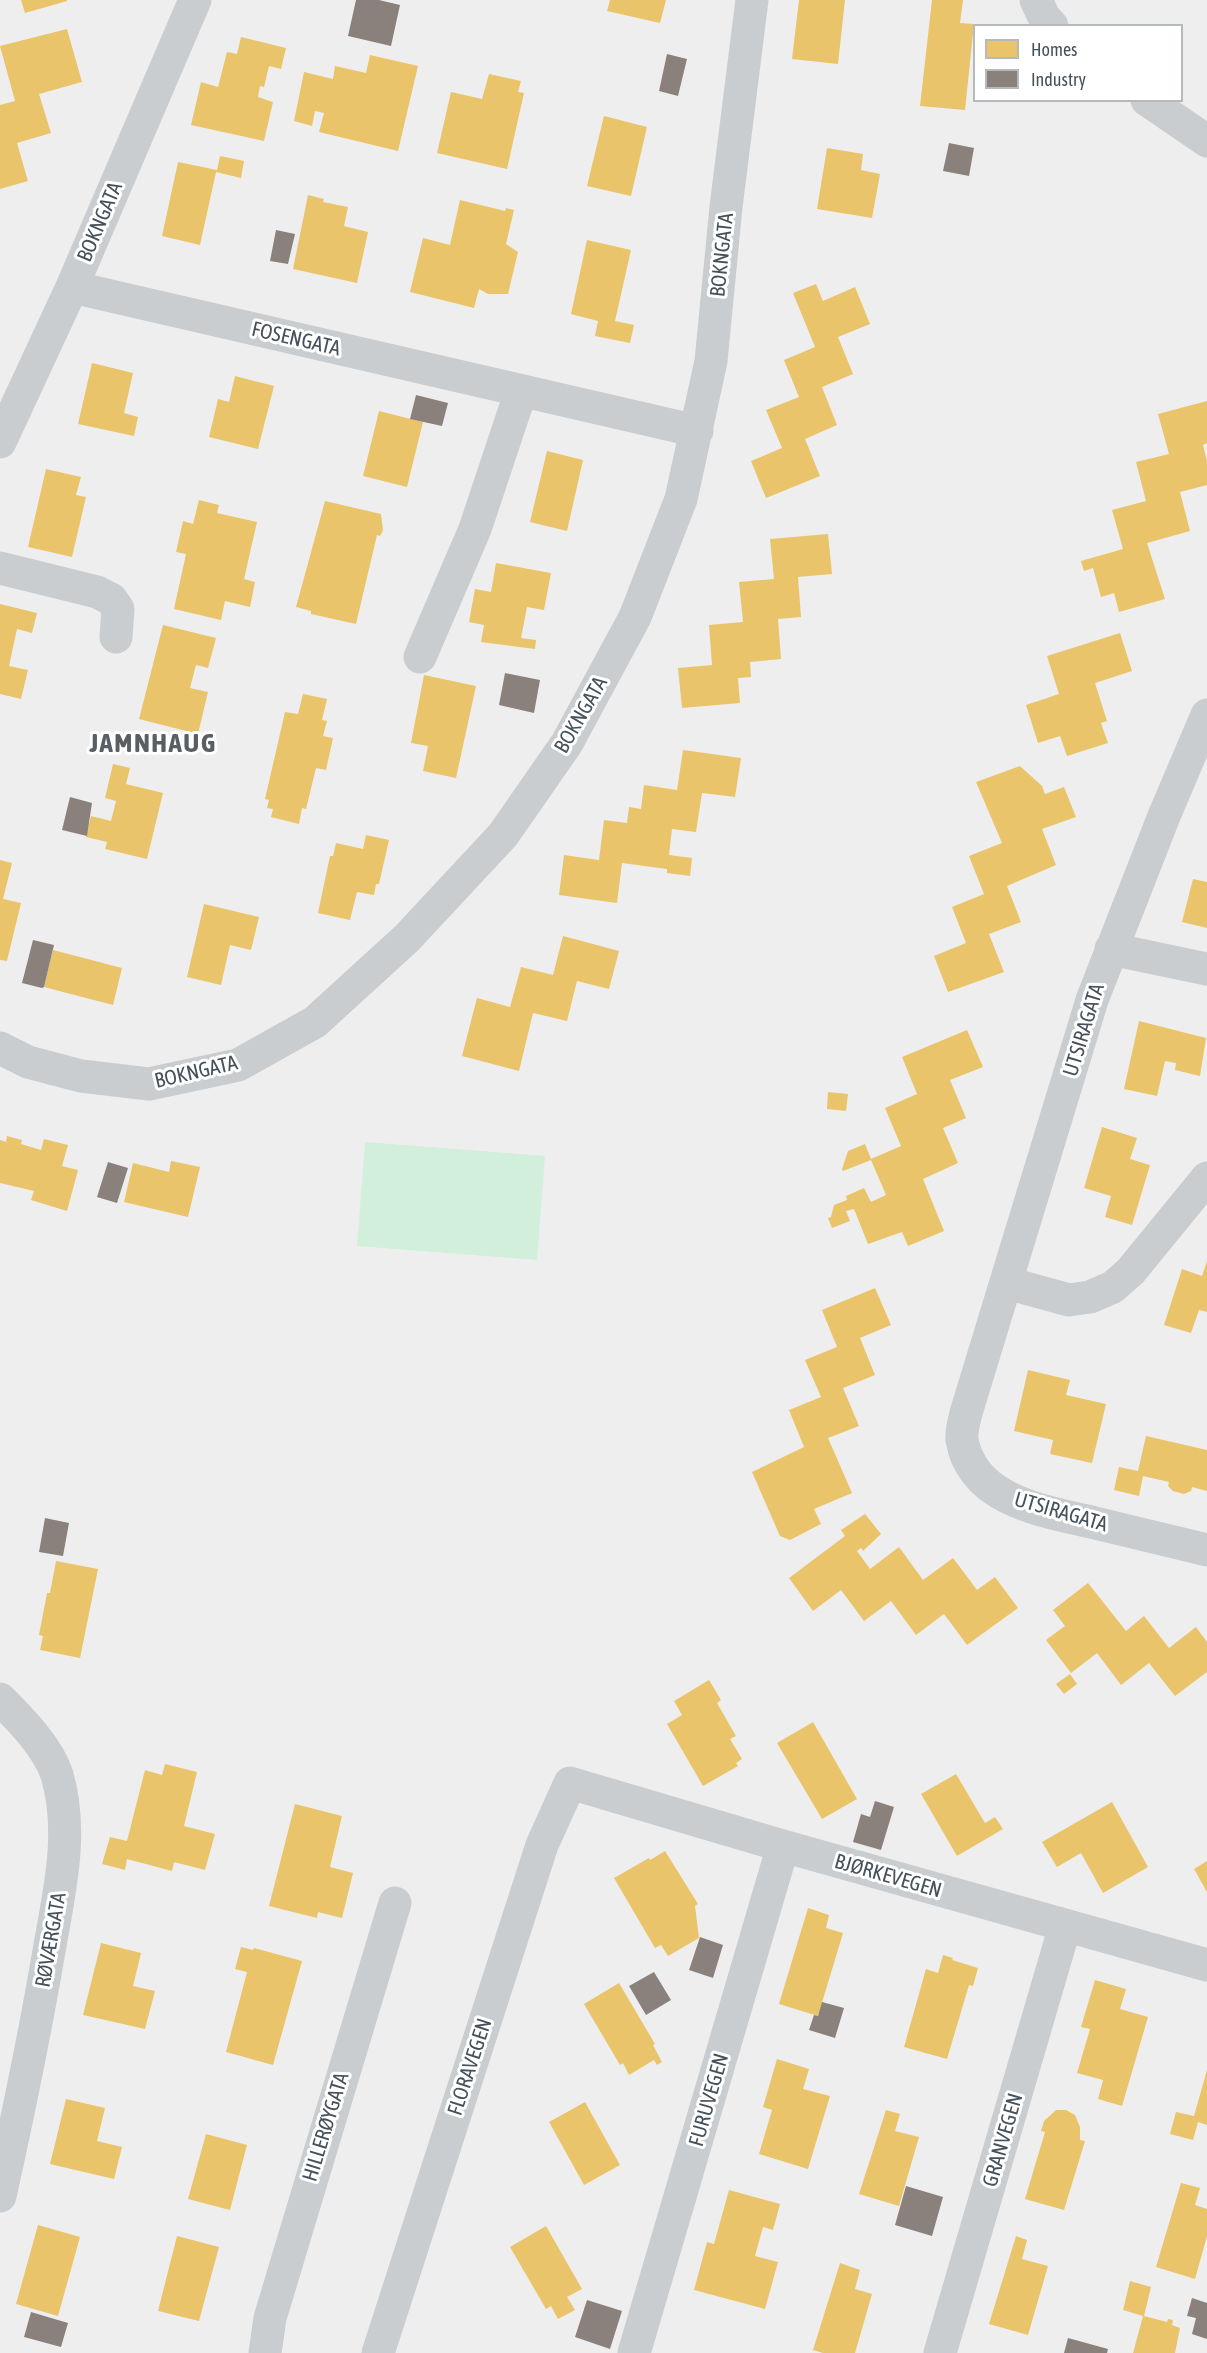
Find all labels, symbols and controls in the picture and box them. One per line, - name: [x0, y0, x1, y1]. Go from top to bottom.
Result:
- legend: [973, 24, 1183, 102]
- text: Homes: [1031, 39, 1077, 60]
- text: Industry: [1031, 69, 1086, 90]
- street label: BOKNGATA: [72, 178, 128, 266]
- street label: BOKNGATA: [705, 212, 739, 298]
- street label: FOSENGATA: [249, 317, 343, 361]
- street label: BOKNGATA: [549, 672, 613, 758]
- district label: JAMNHAUG: [89, 727, 217, 759]
- street label: UTSIRAGATA: [1058, 980, 1110, 1080]
- street label: BOKNGATA: [152, 1050, 240, 1094]
- street label: UTSIRAGATA: [1011, 1487, 1111, 1537]
- street label: BJØRKEVEGEN: [831, 1849, 945, 1903]
- street label: RØVÆRGATA: [30, 1891, 72, 1989]
- street label: FLORAVEGEN: [442, 2015, 498, 2119]
- street label: FURUVEGEN: [684, 2051, 734, 2149]
- street label: HILLERØYGATA: [297, 2069, 355, 2185]
- street label: GRANVEGEN: [978, 2090, 1028, 2190]

